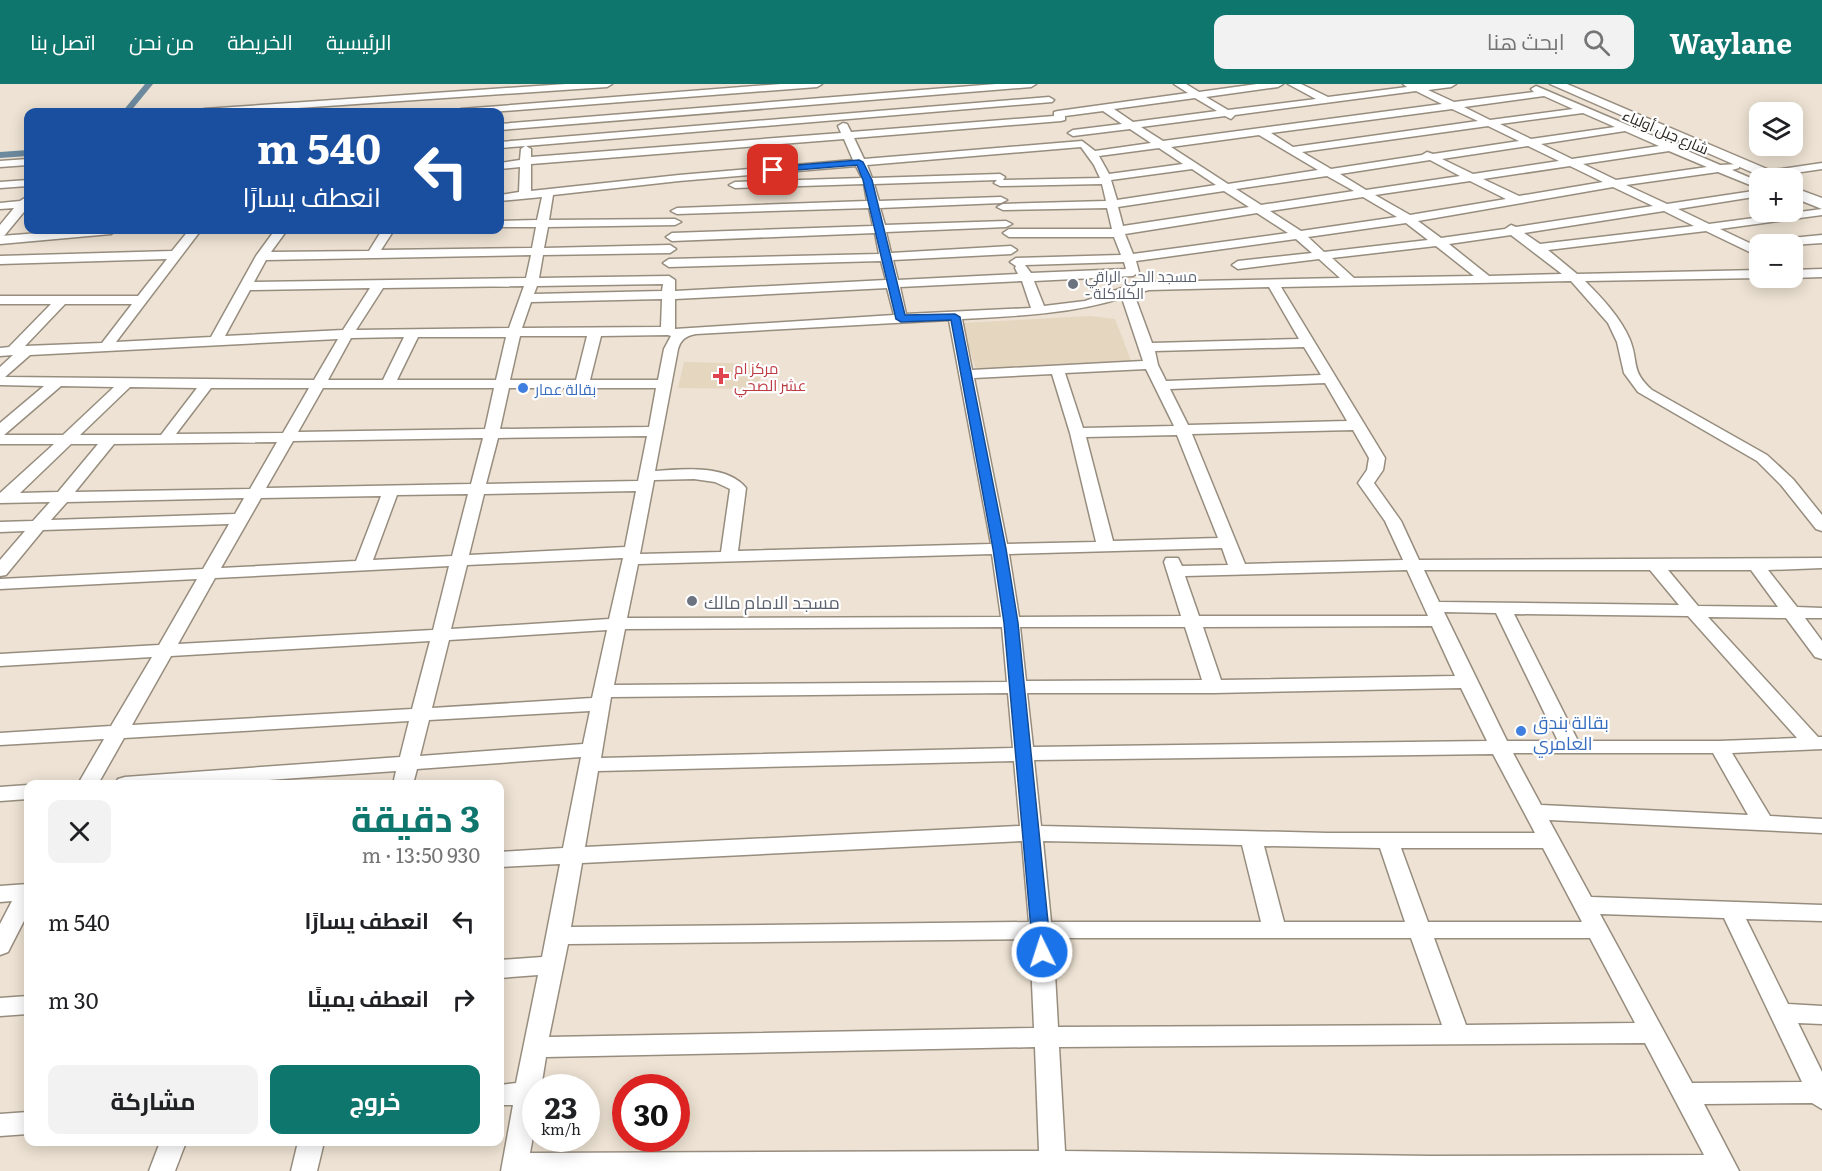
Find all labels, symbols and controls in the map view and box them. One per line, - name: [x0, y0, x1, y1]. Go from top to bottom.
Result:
- search box: [1214, 15, 1634, 69]
- text: Waylane: [1670, 21, 1792, 63]
- text: ابحث هنا: [1487, 24, 1565, 57]
- text: اتصل بنا: [30, 25, 96, 56]
- text: من نحن: [129, 25, 194, 56]
- text: الخريطة: [227, 25, 293, 56]
- text: الرئيسية: [326, 25, 392, 56]
- icon: search: [1580, 26, 1613, 59]
- map controls: [1749, 102, 1803, 288]
- button: layers: [1749, 102, 1803, 156]
- street label: شارع جبل أولياء: [1619, 103, 1713, 160]
- text: 540 m: [257, 115, 381, 177]
- icon: left: [402, 132, 480, 210]
- pin: [747, 144, 798, 195]
- icon: arrive: [756, 153, 789, 186]
- button: +: [1749, 168, 1803, 222]
- text: انعطف يسارًا: [242, 175, 381, 215]
- button: −: [1749, 234, 1803, 288]
- place label: مسجد الحي الراقي - الكلاكلة: [1085, 264, 1197, 304]
- marker: مسجد الحي الراقي - الكلاكلة: [1066, 277, 1080, 291]
- place label: مركز ام عشر الصحي: [734, 356, 806, 398]
- marker: مركز ام عشر الصحي: [712, 367, 730, 385]
- place label: بقالة عمار: [534, 377, 596, 400]
- marker: بقالة عمار: [516, 381, 530, 395]
- place label: مسجد الامام مالك: [704, 588, 840, 615]
- marker: مسجد الامام مالك: [685, 594, 699, 608]
- place label: بقالة بندق العامري: [1533, 708, 1609, 758]
- marker: بقالة بندق العامري: [1514, 724, 1528, 738]
- text: 3 دقيقة: [351, 790, 480, 843]
- button: close: [48, 800, 111, 863]
- text: 930 m · 13:50: [362, 839, 480, 869]
- text: انعطف يسارًا: [305, 903, 429, 936]
- text: 540 m: [48, 905, 110, 938]
- icon: left: [447, 905, 480, 938]
- position arrow: [1010, 920, 1074, 984]
- text: انعطف يمينًا: [307, 981, 429, 1014]
- text: 30 m: [48, 983, 98, 1016]
- icon: right: [447, 983, 480, 1016]
- button: مشاركة: [48, 1065, 258, 1134]
- button: خروج: [270, 1065, 480, 1134]
- speed limit sign: 30: [612, 1074, 690, 1152]
- text: 23: [545, 1084, 577, 1128]
- text: km/h: [541, 1117, 581, 1140]

